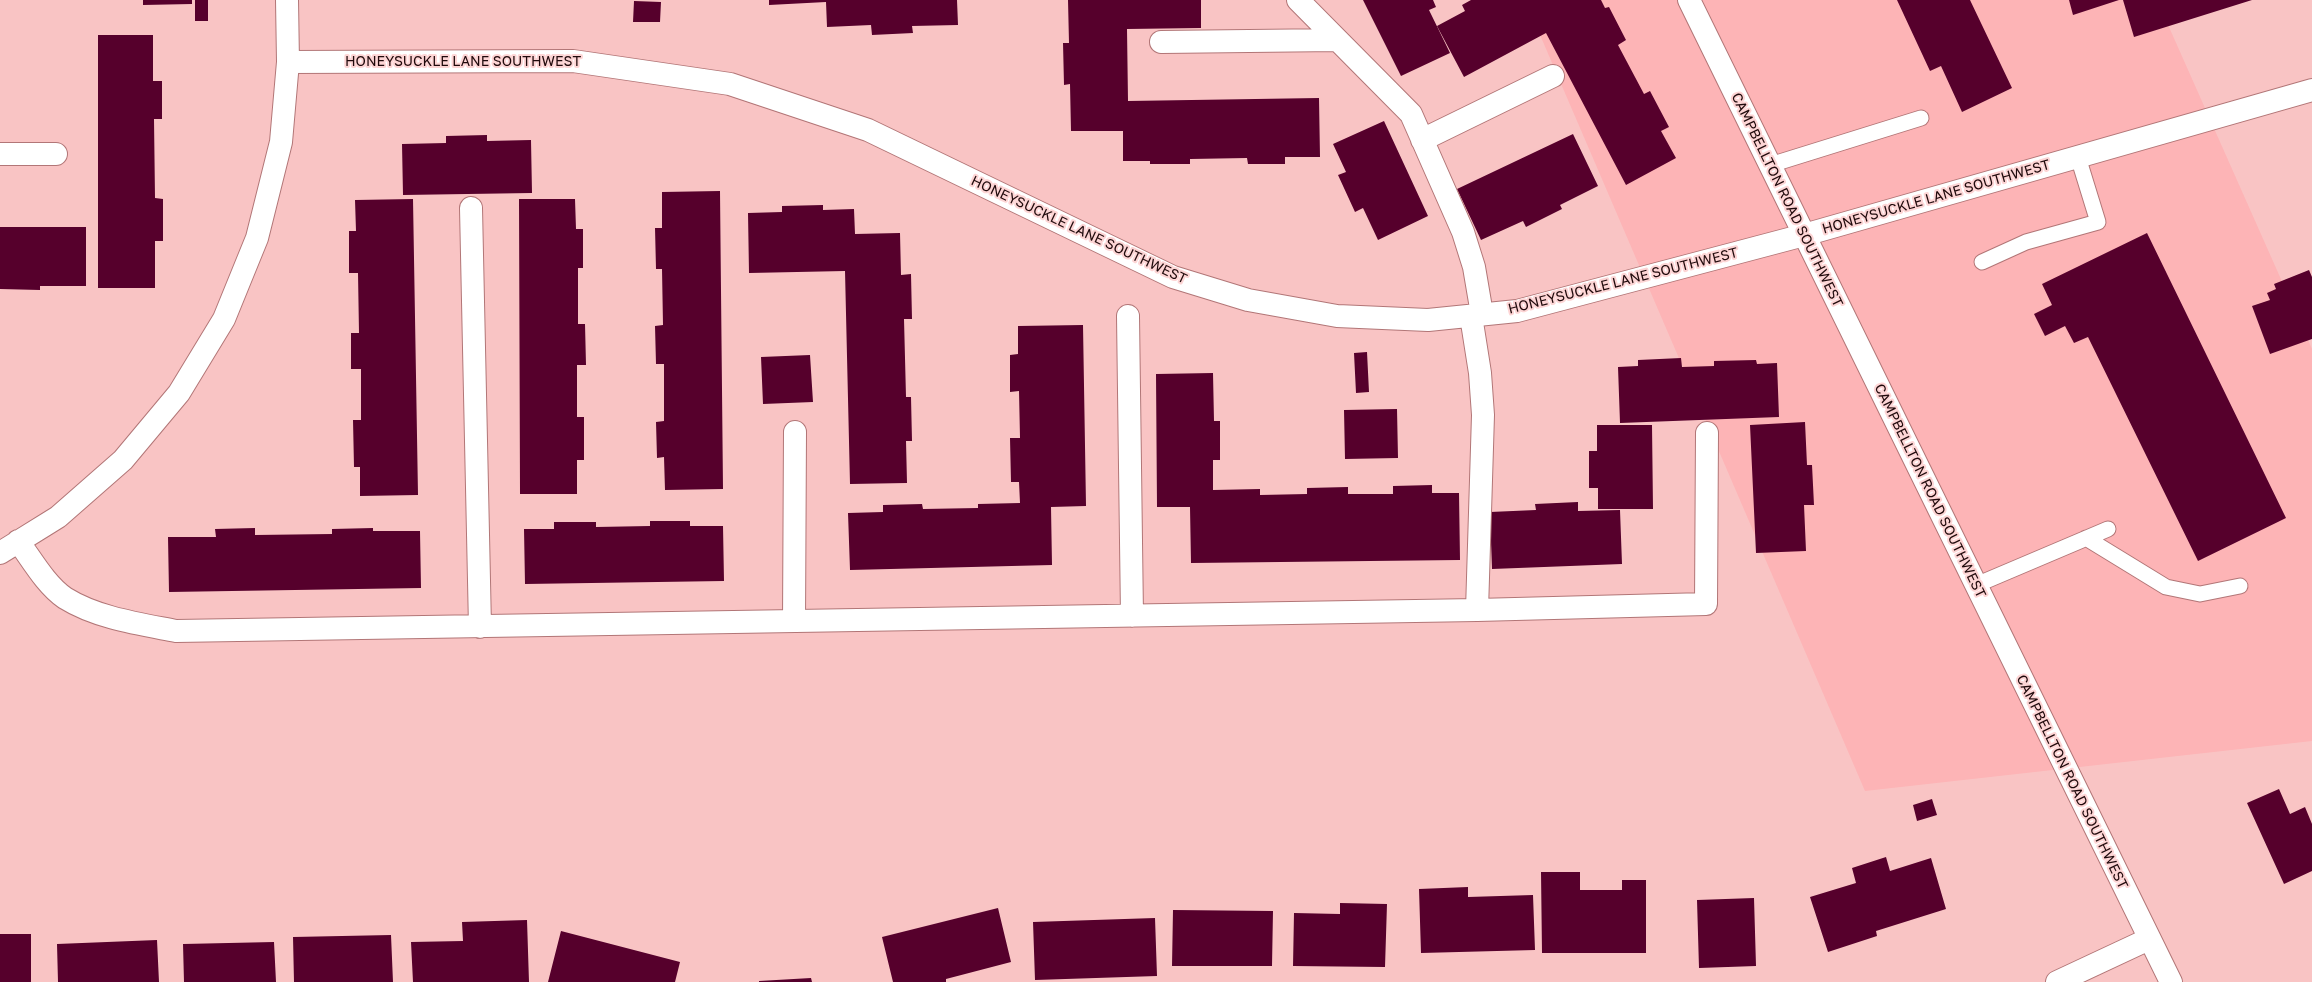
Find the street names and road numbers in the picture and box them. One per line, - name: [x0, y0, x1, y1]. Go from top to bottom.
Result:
- street label: HONEYSUCKLE LANE SOUTHWEST: [345, 54, 581, 70]
- street label: CAMPBELLTON ROAD SOUTHWEST: [1728, 90, 1846, 310]
- street label: HONEYSUCKLE LANE SOUTHWEST: [1820, 156, 2052, 238]
- street label: HONEYSUCKLE LANE SOUTHWEST: [968, 172, 1190, 288]
- street label: HONEYSUCKLE LANE SOUTHWEST: [1506, 244, 1740, 318]
- street label: CAMPBELLTON ROAD SOUTHWEST: [1871, 381, 1989, 601]
- street label: CAMPBELLTON ROAD SOUTHWEST: [2013, 672, 2131, 892]

